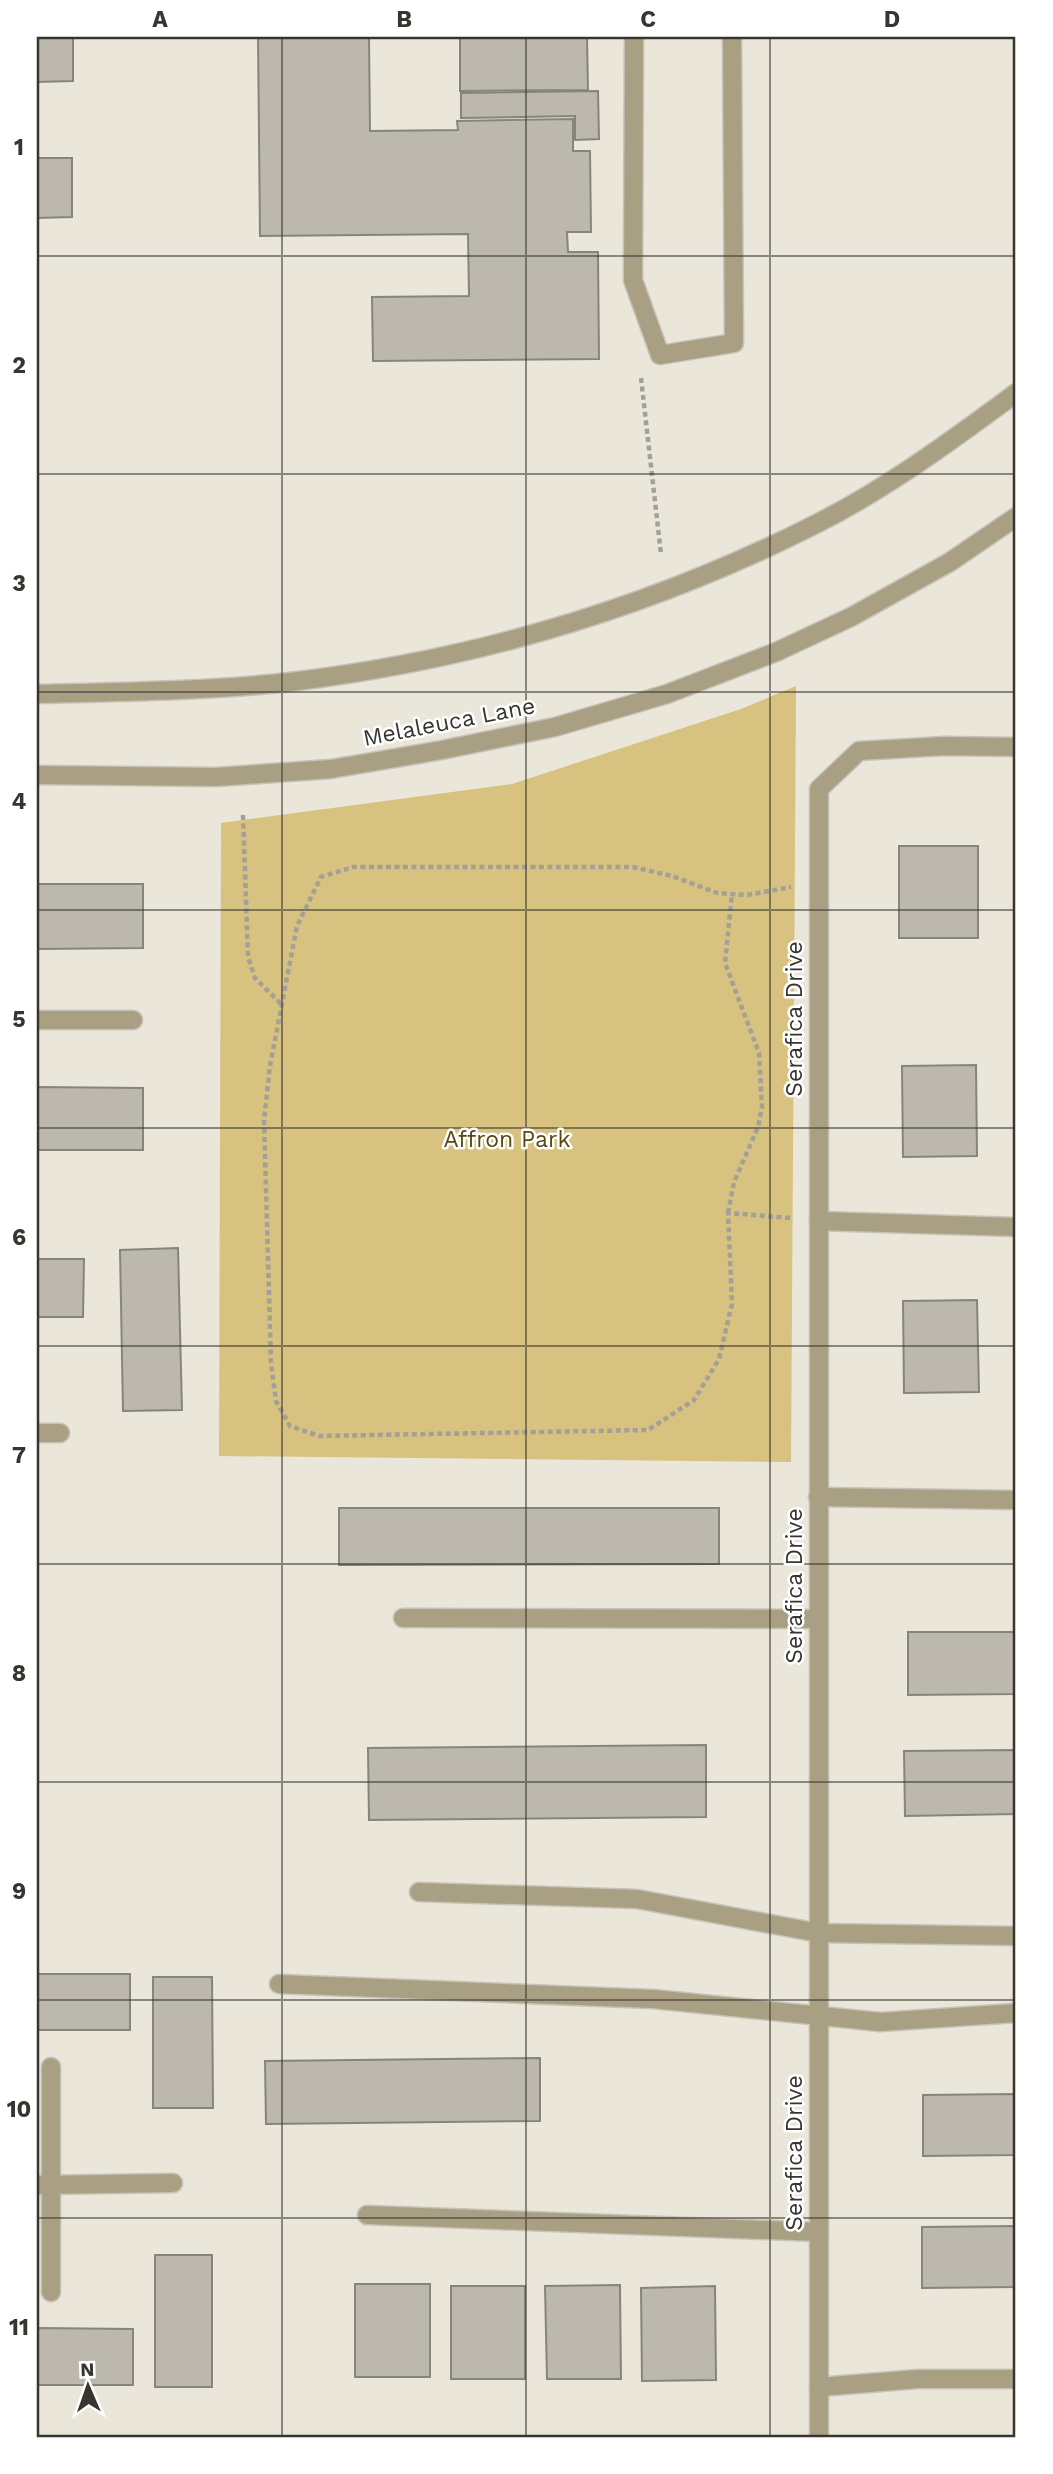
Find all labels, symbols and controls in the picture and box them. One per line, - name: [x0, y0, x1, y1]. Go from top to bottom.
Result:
- text: A: [152, 6, 168, 33]
- text: B: [396, 6, 412, 33]
- text: C: [640, 6, 656, 33]
- text: D: [884, 6, 900, 33]
- text: 1: [14, 134, 24, 161]
- text: 2: [12, 352, 26, 379]
- text: 3: [12, 570, 26, 597]
- street label: Melaleuca Lane: [361, 692, 537, 752]
- text: 4: [12, 788, 27, 815]
- street label: Serafica Drive: [781, 941, 808, 1097]
- text: 5: [12, 1006, 26, 1033]
- park label: Affron Park: [443, 1126, 571, 1153]
- text: 6: [12, 1224, 26, 1251]
- text: 7: [12, 1442, 26, 1469]
- street label: Serafica Drive: [781, 1508, 808, 1664]
- text: 8: [12, 1660, 26, 1687]
- text: 9: [12, 1878, 26, 1905]
- street label: Serafica Drive: [781, 2075, 808, 2231]
- text: 10: [7, 2096, 31, 2123]
- text: 11: [9, 2314, 29, 2341]
- north arrow: [52, 2352, 122, 2422]
- text: N: [80, 2358, 95, 2381]

